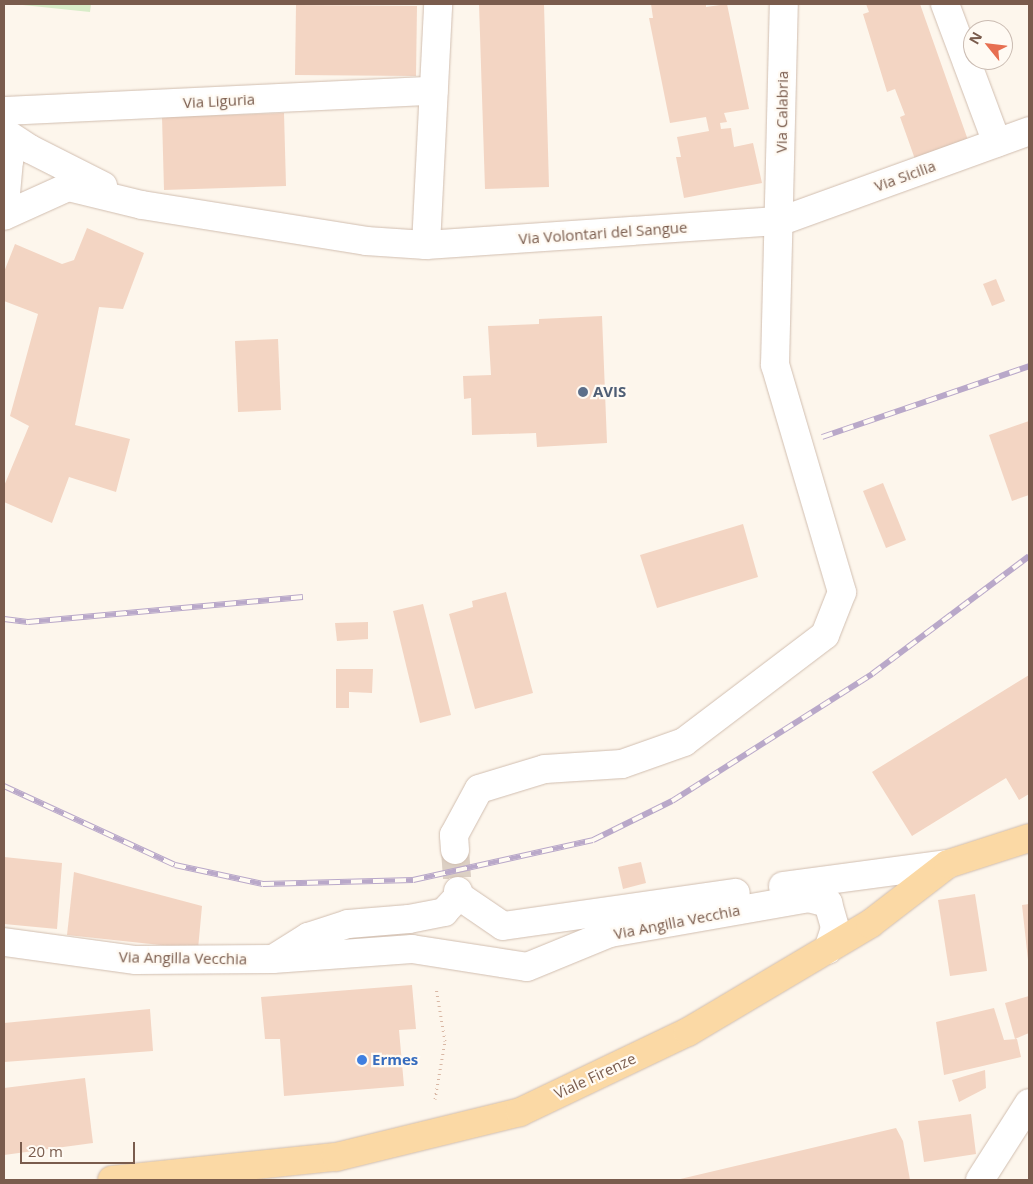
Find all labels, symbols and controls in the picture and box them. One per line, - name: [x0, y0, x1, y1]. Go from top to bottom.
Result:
- north arrow: [963, 20, 1013, 70]
- text: N: [964, 28, 986, 48]
- street label: Via Calabria: [772, 71, 792, 153]
- street label: Via Liguria: [182, 90, 256, 112]
- street label: Via Sicilia: [872, 157, 938, 195]
- street label: Via Volontari del Sangue: [518, 218, 688, 248]
- place label: AVIS: [593, 383, 626, 401]
- marker: AVIS: [577, 386, 589, 398]
- street label: Via Angilla Vecchia: [612, 901, 742, 943]
- street label: Via Angilla Vecchia: [119, 948, 247, 968]
- street label: Viale Firenze: [551, 1049, 639, 1103]
- place label: Ermes: [372, 1051, 418, 1069]
- marker: Ermes: [356, 1054, 368, 1066]
- scale bar: [22, 1132, 138, 1164]
- text: 20 m: [28, 1141, 63, 1161]

